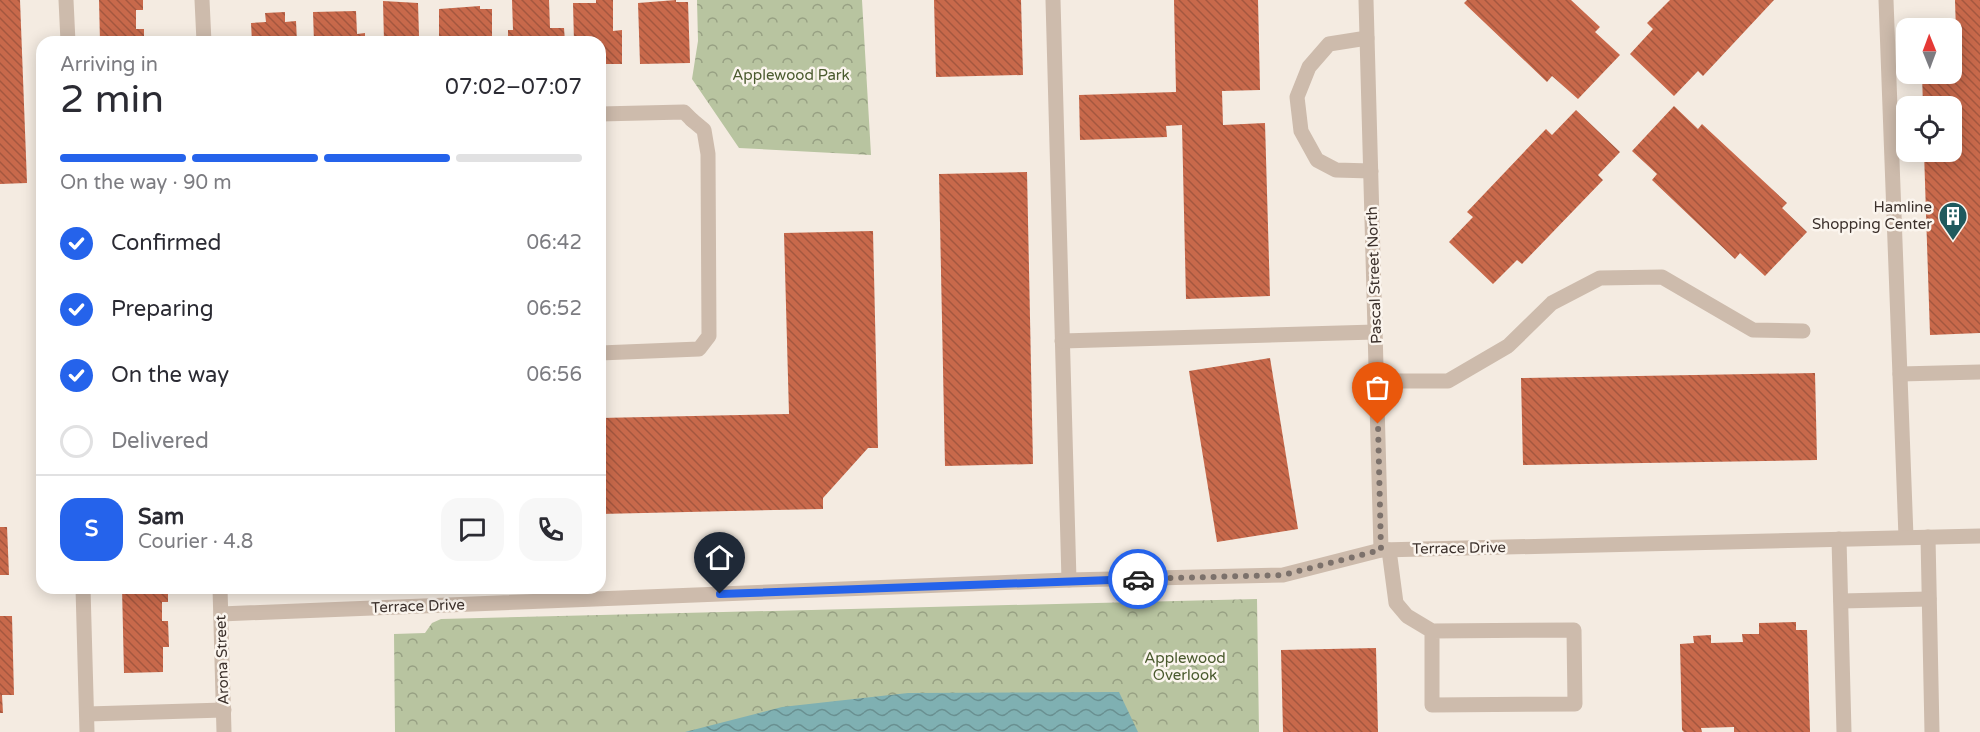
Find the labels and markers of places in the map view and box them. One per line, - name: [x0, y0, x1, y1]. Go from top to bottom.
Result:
- place label: Hamline Shopping Center: [1812, 198, 1932, 233]
- building icon: Hamline Shopping Center: [1937, 200, 1969, 242]
- pin: [1352, 362, 1403, 424]
- pin: [694, 532, 745, 594]

